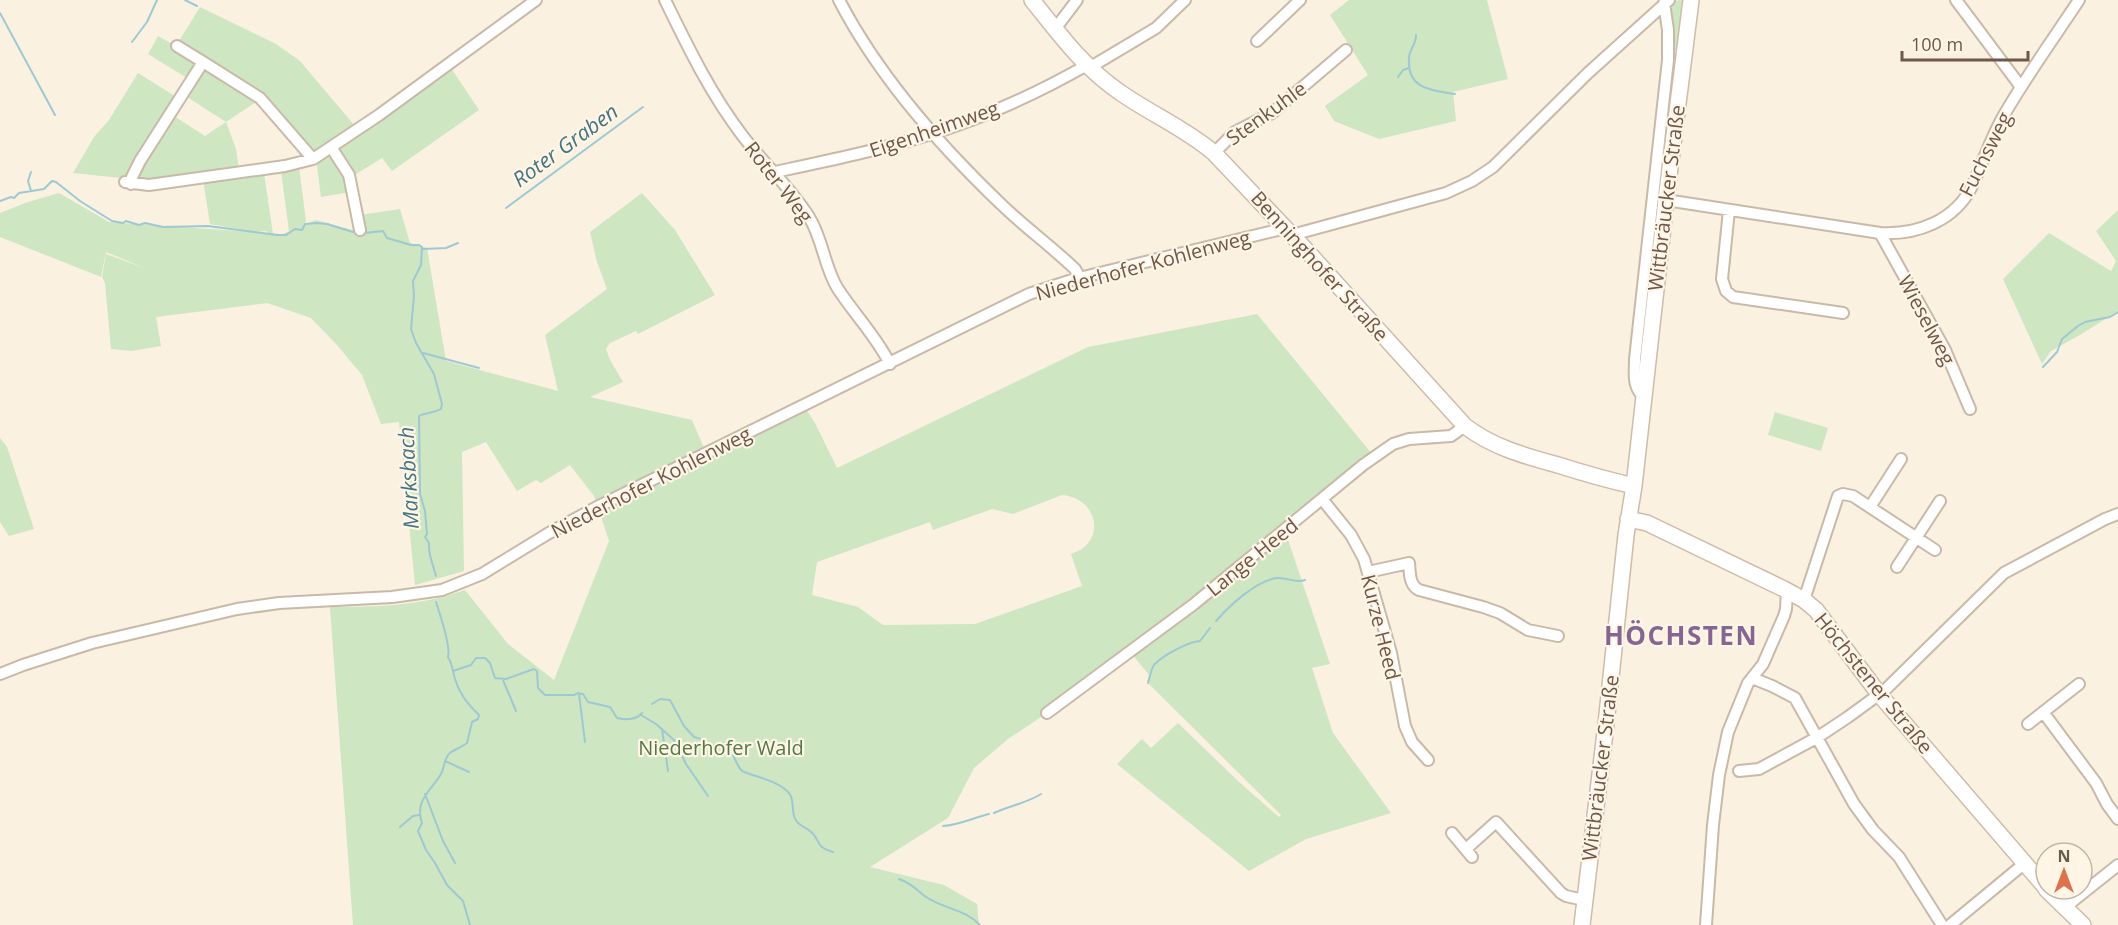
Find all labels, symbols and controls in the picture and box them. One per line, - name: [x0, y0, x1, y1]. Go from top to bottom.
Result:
- scale bar: [1902, 24, 2028, 62]
- text: 100 m: [1911, 32, 1963, 56]
- street label: Stenkuhle: [1220, 75, 1312, 151]
- street label: Eigenheimweg: [866, 94, 1002, 164]
- water label: Roter Graben: [507, 97, 623, 193]
- street label: Wittbräucker Straße: [1641, 103, 1691, 293]
- street label: Fuchsweg: [1952, 107, 2018, 201]
- street label: Roter Weg: [739, 136, 819, 229]
- street label: Benninghofer Straße: [1245, 185, 1395, 347]
- street label: Niederhofer Kohlenweg: [1033, 223, 1253, 307]
- street label: Wieselweg: [1892, 270, 1962, 370]
- street label: Niederhofer Kohlenweg: [546, 420, 756, 544]
- water label: Marksbach: [391, 426, 425, 530]
- street label: Lange Heed: [1201, 512, 1303, 602]
- street label: Kurze Heed: [1355, 571, 1407, 683]
- street label: Höchstener Straße: [1809, 607, 1939, 759]
- district label: HÖCHSTEN: [1604, 617, 1758, 653]
- street label: Wittbräucker Straße: [1575, 673, 1625, 863]
- park label: Niederhofer Wald: [638, 734, 804, 761]
- north arrow: [2034, 841, 2094, 901]
- text: N: [2057, 845, 2071, 867]

